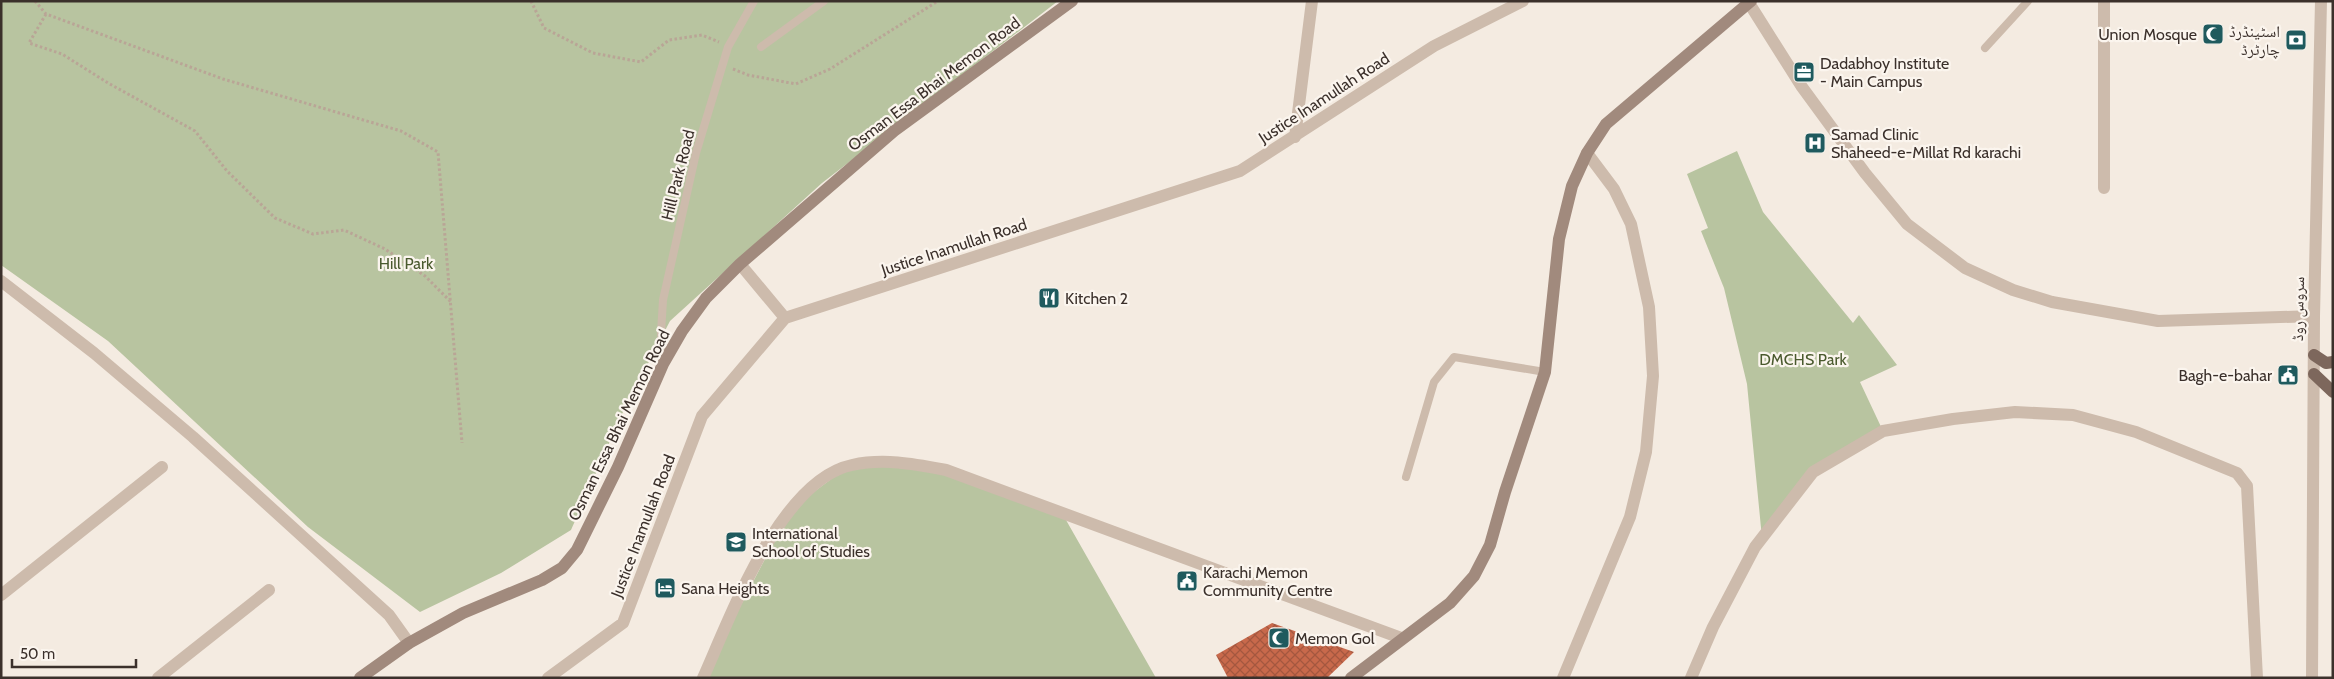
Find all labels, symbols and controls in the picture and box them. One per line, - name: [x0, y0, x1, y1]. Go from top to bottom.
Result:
- street label: Osman Essa Bhai Memon Road: [844, 13, 1024, 155]
- mosque icon: Union Mosque: [2201, 22, 2225, 46]
- place label: اسٹینڈرڈ چارٹرڈ: [2229, 22, 2280, 59]
- place label: Union Mosque: [2098, 25, 2197, 44]
- bank icon: اسٹینڈرڈ چارٹرڈ: [2284, 28, 2308, 52]
- street label: Justice Inamullah Road: [1254, 49, 1393, 148]
- place label: Dadabhoy Institute - Main Campus: [1820, 54, 1949, 91]
- office icon: Dadabhoy Institute - Main Campus: [1792, 60, 1816, 84]
- place label: Samad Clinic Shaheed-e-Millat Rd karachi: [1831, 125, 2021, 162]
- street label: Hill Park Road: [658, 128, 698, 222]
- hospital icon: Samad Clinic Shaheed-e-Millat Rd karachi: [1803, 131, 1827, 155]
- street label: Justice Inamullah Road: [878, 215, 1029, 280]
- park label: Hill Park: [379, 254, 434, 273]
- street label: سروس روڈ: [2288, 277, 2309, 341]
- restaurant icon: Kitchen 2: [1037, 286, 1061, 310]
- place label: Kitchen 2: [1065, 289, 1128, 308]
- street label: Osman Essa Bhai Memon Road: [564, 326, 674, 524]
- park label: DMCHS Park: [1759, 350, 1848, 369]
- public building icon: Bagh-e-bahar: [2276, 363, 2300, 387]
- place label: Bagh-e-bahar: [2178, 366, 2273, 385]
- street label: Justice Inamullah Road: [607, 452, 679, 601]
- place label: International School of Studies: [752, 524, 870, 561]
- school or university icon: International School of Studies: [724, 530, 748, 554]
- place label: Karachi Memon Community Centre: [1203, 563, 1332, 600]
- public building icon: Karachi Memon Community Centre: [1175, 569, 1199, 593]
- hotel icon: Sana Heights: [653, 576, 677, 600]
- place label: Sana Heights: [681, 579, 770, 598]
- mosque icon: Memon Gol: [1267, 626, 1291, 650]
- place label: Memon Gol: [1295, 629, 1375, 648]
- scale bar: [12, 636, 136, 668]
- text: 50 m: [20, 645, 55, 663]

